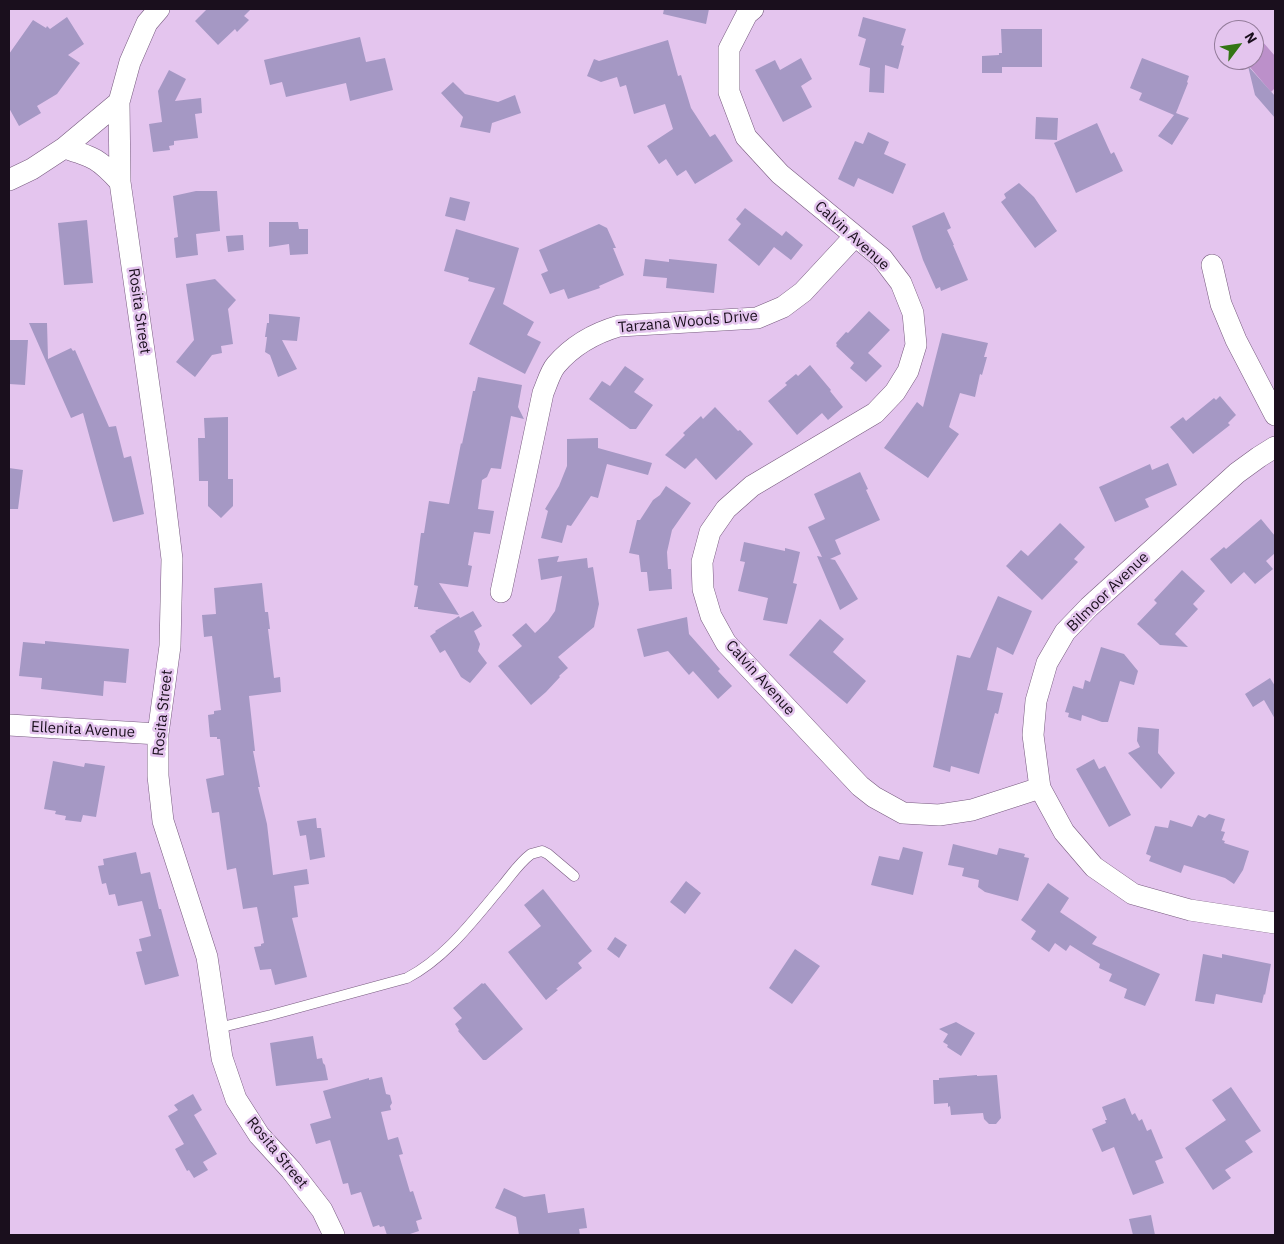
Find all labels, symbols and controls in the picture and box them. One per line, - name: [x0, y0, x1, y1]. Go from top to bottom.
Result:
- north arrow: [1214, 20, 1264, 70]
- text: N: [1241, 29, 1261, 47]
- street label: Calvin Avenue: [811, 198, 893, 274]
- street label: Rosita Street: [124, 267, 154, 355]
- street label: Tarzana Woods Drive: [617, 307, 759, 337]
- street label: Bilmoor Avenue: [1063, 548, 1153, 636]
- street label: Calvin Avenue: [722, 637, 798, 719]
- street label: Rosita Street: [150, 669, 176, 757]
- street label: Ellenita Avenue: [30, 718, 136, 742]
- street label: Rosita Street: [243, 1114, 311, 1192]

